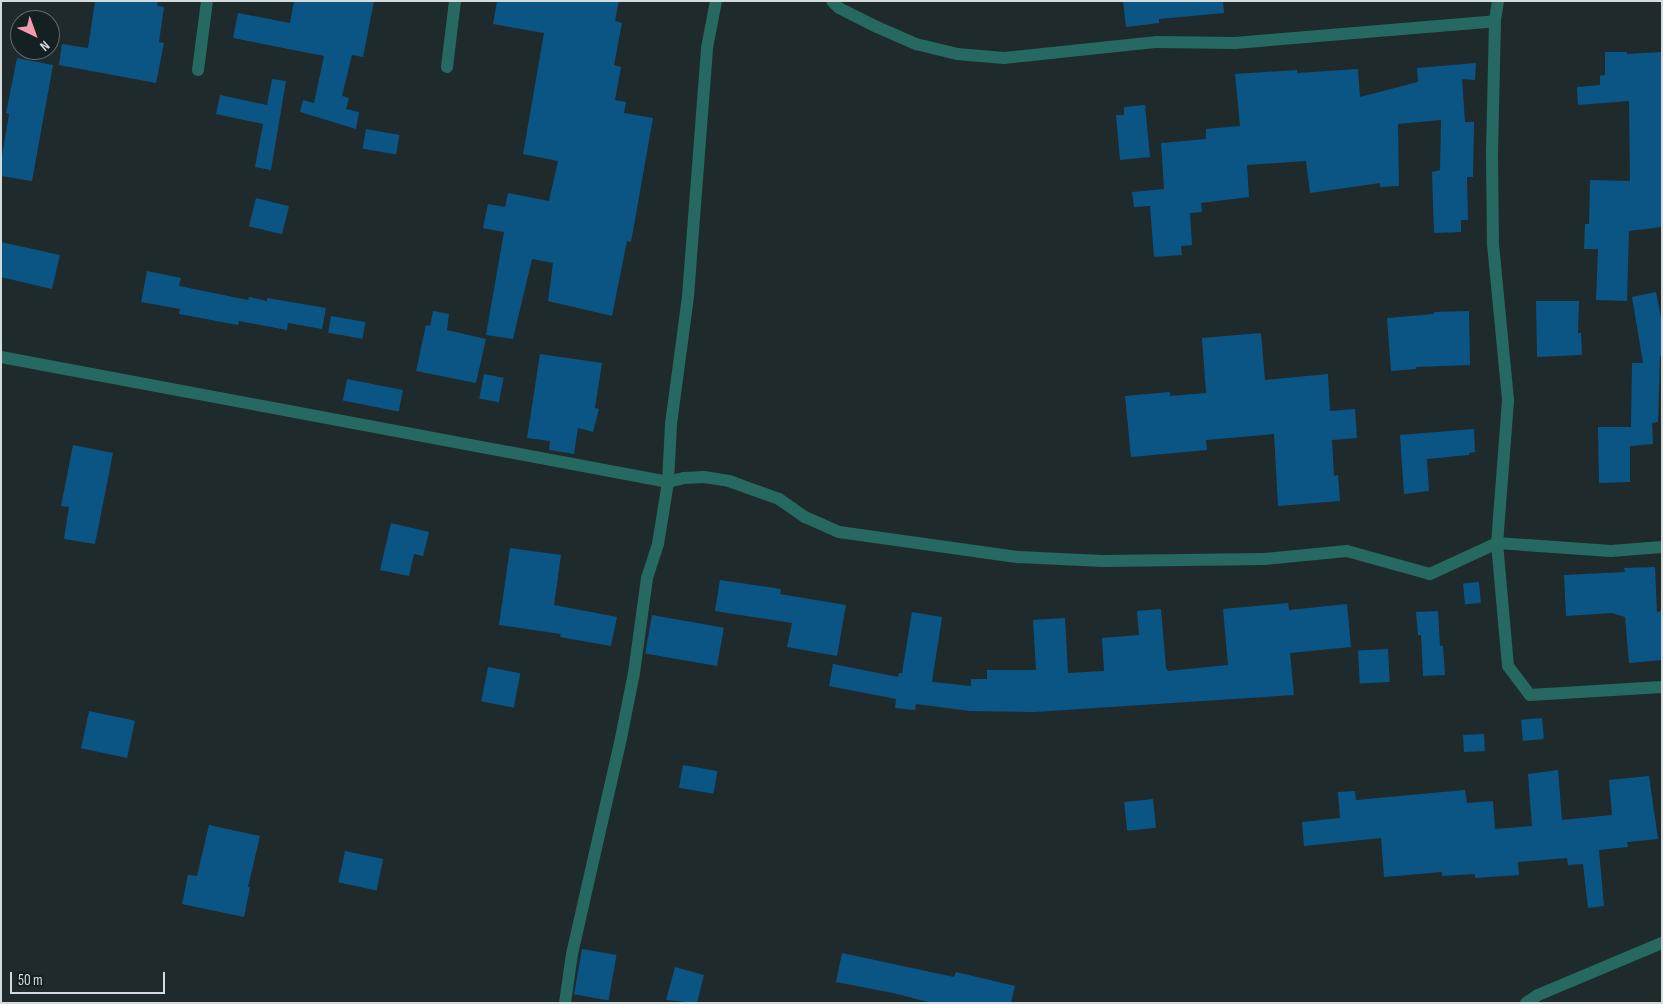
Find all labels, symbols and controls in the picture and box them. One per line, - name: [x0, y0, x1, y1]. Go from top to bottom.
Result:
- north arrow: [10, 10, 60, 60]
- text: N: [36, 37, 53, 55]
- scale bar: [12, 962, 168, 994]
- text: 50 m: [18, 971, 43, 990]

